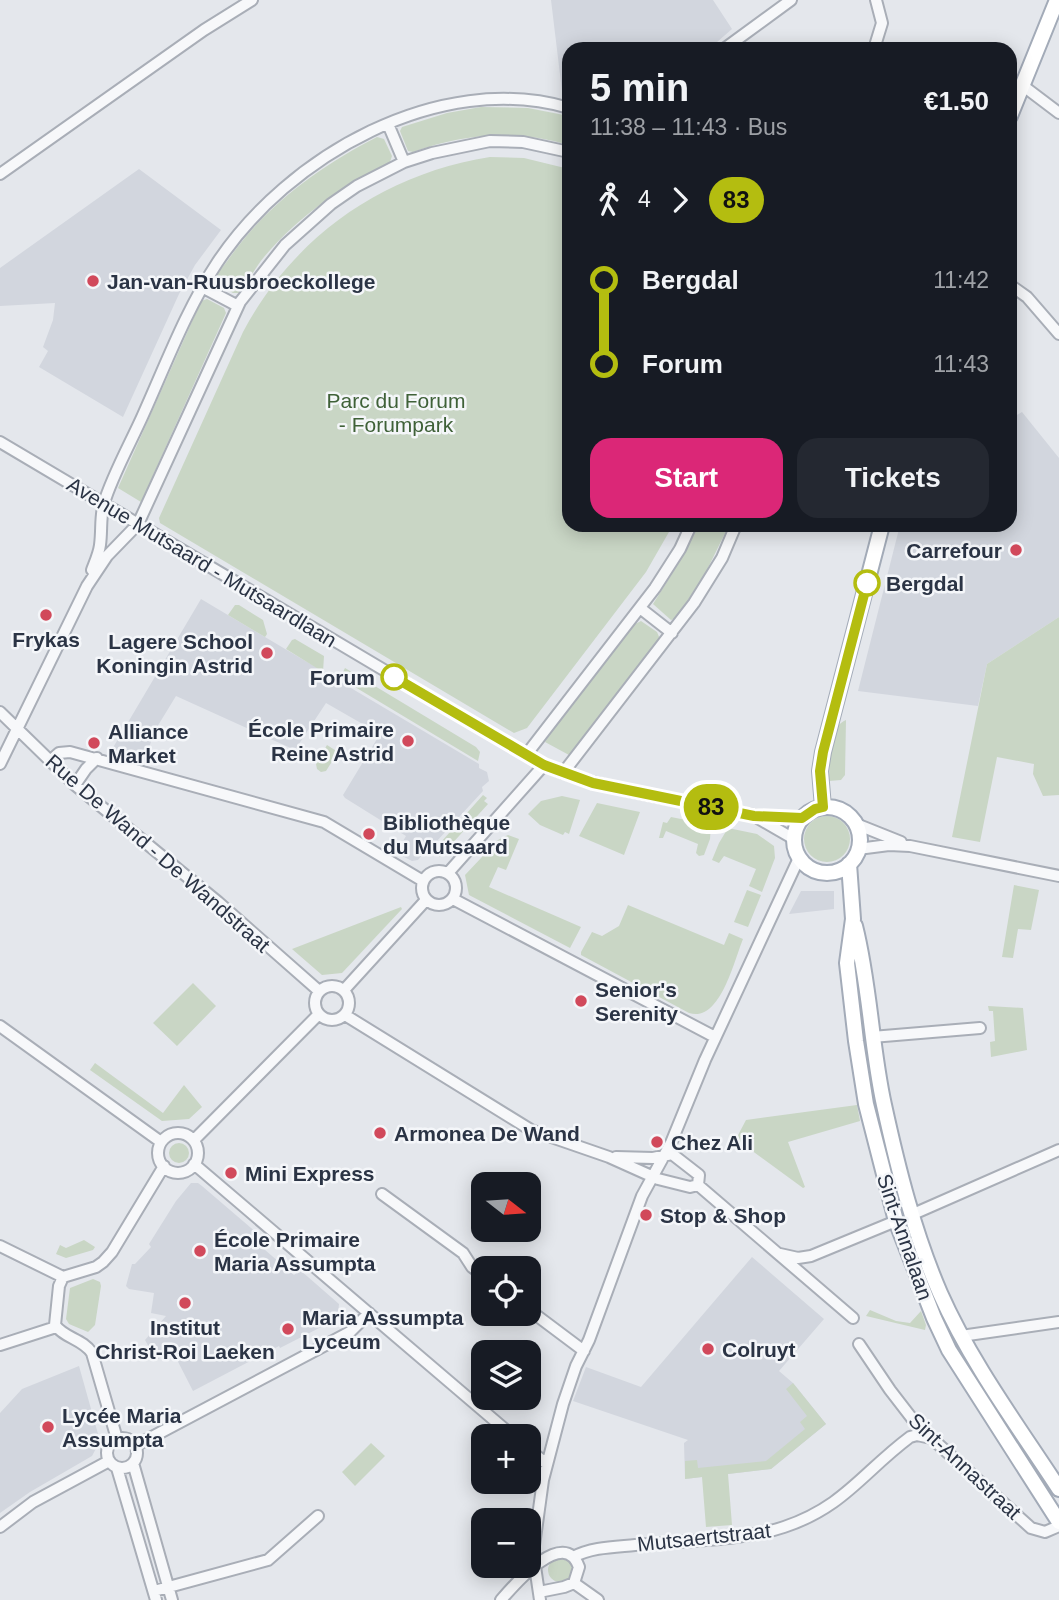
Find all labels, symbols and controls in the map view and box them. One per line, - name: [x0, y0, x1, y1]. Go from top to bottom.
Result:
- text: 5 min: [590, 67, 689, 109]
- text: €1.50: [924, 86, 989, 116]
- text: 11:38 – 11:43 · Bus: [590, 114, 787, 140]
- icon: walk: [590, 181, 628, 219]
- icon: forward: [661, 181, 699, 219]
- text: 4: [638, 186, 651, 212]
- text: 83: [723, 186, 750, 213]
- text: Bergdal: [642, 265, 739, 295]
- text: 11:42: [933, 267, 989, 293]
- place label: Jan-van-Ruusbroeckollege: [107, 270, 375, 293]
- marker: Jan-van-Ruusbroeckollege: [85, 273, 101, 289]
- text: Forum: [642, 349, 723, 379]
- text: 11:43: [933, 351, 989, 377]
- park label: Parc du Forum - Forumpark: [327, 389, 465, 436]
- button: Start: [590, 438, 783, 518]
- button: Tickets: [797, 438, 989, 518]
- street label: Avenue Mutsaard - Mutsaardlaan: [63, 472, 341, 652]
- place label: Carrefour: [906, 539, 1002, 562]
- marker: Carrefour: [1008, 542, 1024, 558]
- marker: Bergdal: [854, 570, 880, 596]
- place label: Bergdal: [886, 572, 964, 595]
- marker: Frykas: [38, 607, 54, 623]
- place label: Frykas: [12, 628, 80, 651]
- place label: Lagere School Koningin Astrid: [96, 630, 253, 677]
- marker: Lagere School Koningin Astrid: [259, 645, 275, 661]
- marker: Forum: [381, 664, 407, 690]
- place label: Forum: [310, 666, 375, 689]
- place label: École Primaire Reine Astrid: [248, 718, 394, 765]
- place label: Alliance Market: [108, 720, 189, 767]
- marker: École Primaire Reine Astrid: [400, 733, 416, 749]
- marker: Alliance Market: [86, 735, 102, 751]
- street label: Rue De Wand - De Wandstraat: [41, 749, 275, 957]
- line badge: 83: [680, 784, 742, 830]
- text: 83: [698, 793, 724, 820]
- place label: Bibliothèque du Mutsaard: [383, 811, 510, 858]
- marker: Bibliothèque du Mutsaard: [361, 826, 377, 842]
- place label: Senior's Serenity: [595, 978, 678, 1025]
- marker: Senior's Serenity: [573, 993, 589, 1009]
- place label: Armonea De Wand: [394, 1122, 580, 1145]
- marker: Armonea De Wand: [372, 1125, 388, 1141]
- place label: Chez Ali: [671, 1131, 753, 1154]
- marker: Chez Ali: [649, 1134, 665, 1150]
- place label: Mini Express: [245, 1162, 375, 1185]
- marker: Mini Express: [223, 1165, 239, 1181]
- street label: Sint-Annalaan: [873, 1171, 937, 1303]
- north arrow: [471, 1172, 541, 1242]
- map controls: [471, 1172, 541, 1578]
- place label: Stop & Shop: [660, 1204, 786, 1227]
- marker: Stop & Shop: [638, 1207, 654, 1223]
- place label: École Primaire Maria Assumpta: [214, 1228, 376, 1275]
- marker: École Primaire Maria Assumpta: [192, 1243, 208, 1259]
- button: locate: [471, 1256, 541, 1326]
- marker: Institut Christ-Roi Laeken: [177, 1295, 193, 1311]
- place label: Maria Assumpta Lyceum: [302, 1306, 464, 1353]
- place label: Institut Christ-Roi Laeken: [95, 1316, 275, 1363]
- marker: Maria Assumpta Lyceum: [280, 1321, 296, 1337]
- place label: Colruyt: [722, 1338, 796, 1361]
- button: layers: [471, 1340, 541, 1410]
- marker: Colruyt: [700, 1341, 716, 1357]
- place label: Lycée Maria Assumpta: [62, 1404, 182, 1451]
- street label: Sint-Annastraat: [904, 1408, 1026, 1524]
- marker: Lycée Maria Assumpta: [40, 1419, 56, 1435]
- button: +: [471, 1424, 541, 1494]
- button: −: [471, 1508, 541, 1578]
- street label: Mutsaertstraat: [636, 1519, 772, 1555]

